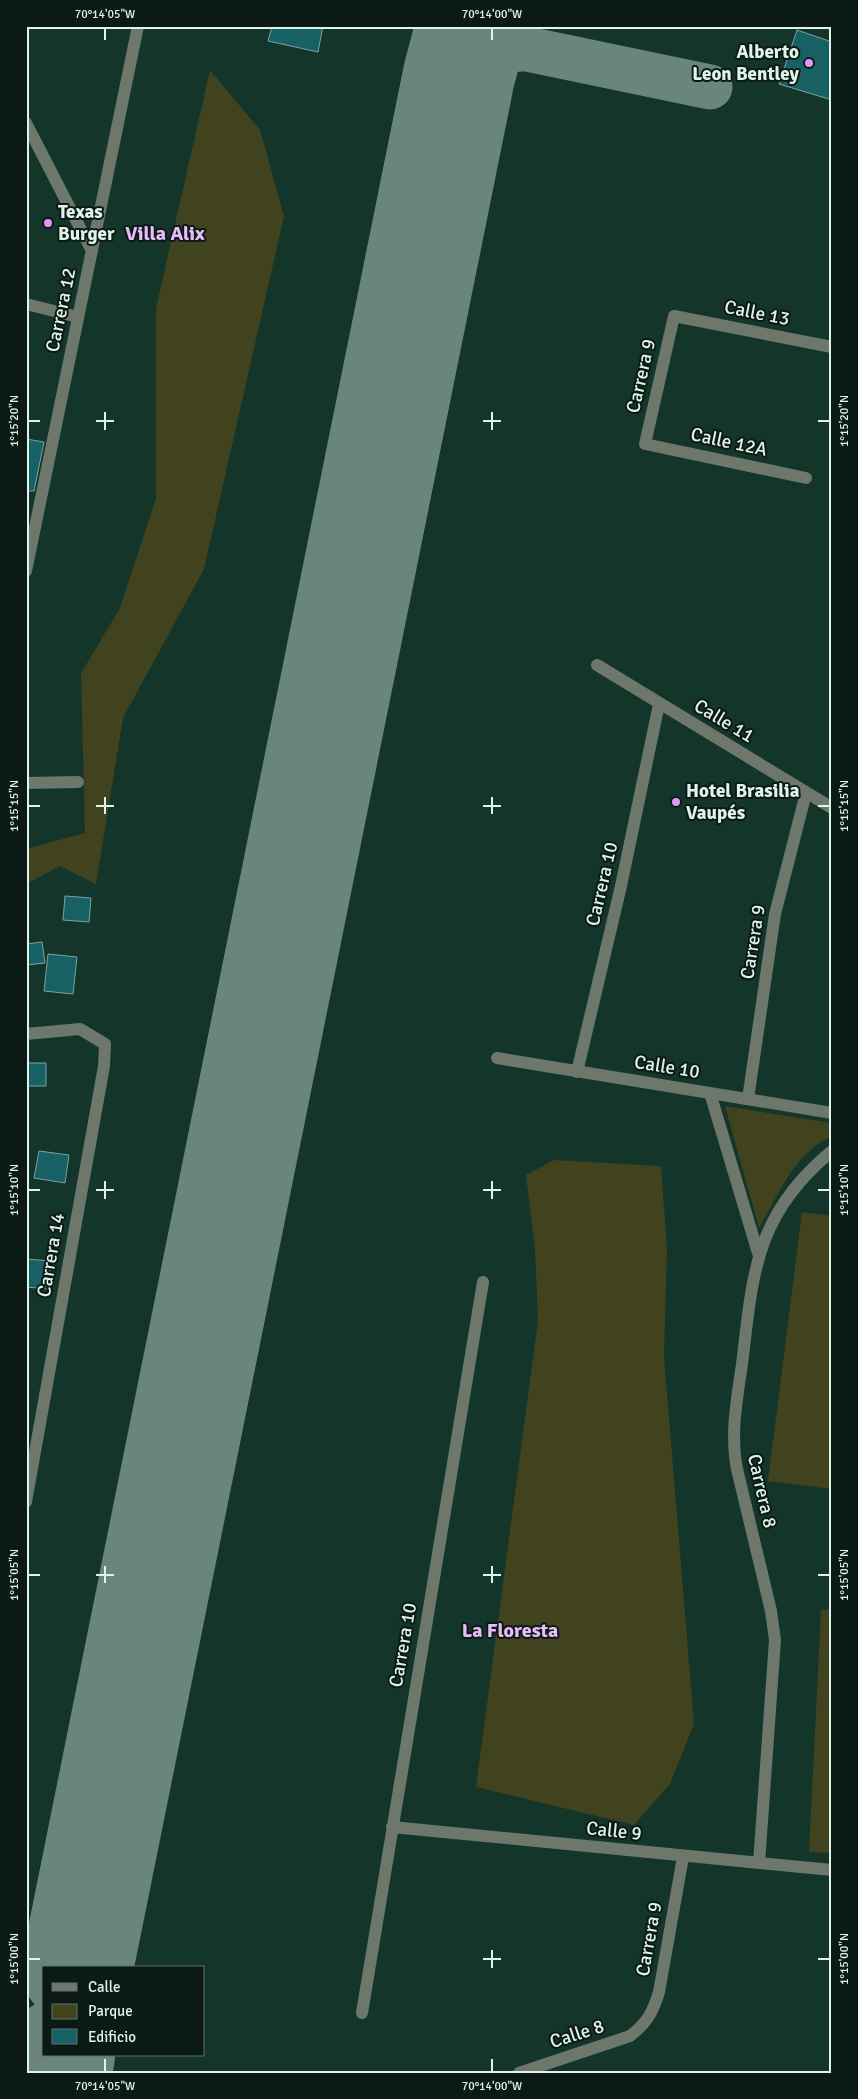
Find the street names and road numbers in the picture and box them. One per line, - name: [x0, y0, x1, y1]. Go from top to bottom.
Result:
- street label: Carrera 12: [40, 266, 82, 354]
- street label: Calle 13: [722, 295, 792, 331]
- street label: Carrera 9: [621, 337, 661, 415]
- street label: Calle 12A: [689, 422, 770, 462]
- street label: Calle 11: [690, 694, 758, 748]
- street label: Carrera 10: [581, 840, 623, 928]
- street label: Carrera 9: [735, 903, 771, 981]
- street label: Calle 10: [633, 1050, 701, 1084]
- street label: Carrera 14: [32, 1211, 70, 1299]
- street label: Carrera 8: [742, 1452, 782, 1530]
- street label: Carrera 10: [384, 1601, 422, 1689]
- street label: Calle 9: [585, 1816, 643, 1846]
- street label: Carrera 9: [631, 1900, 667, 1978]
- street label: Calle 8: [547, 2014, 607, 2054]

